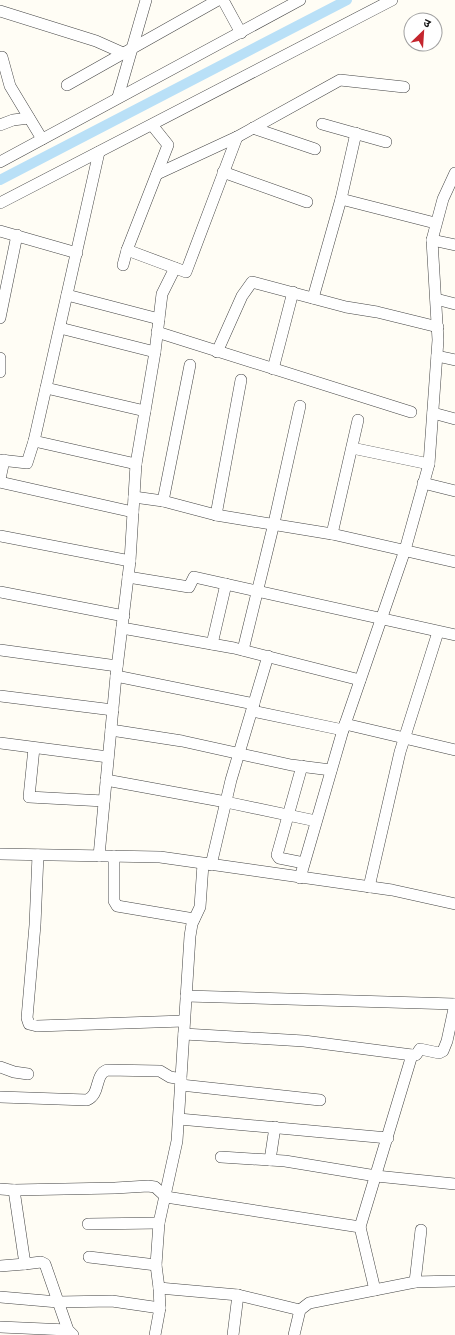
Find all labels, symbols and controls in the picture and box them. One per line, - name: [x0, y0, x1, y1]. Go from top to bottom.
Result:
- north arrow: [403, 12, 443, 52]
- text: उ: [421, 16, 433, 31]

